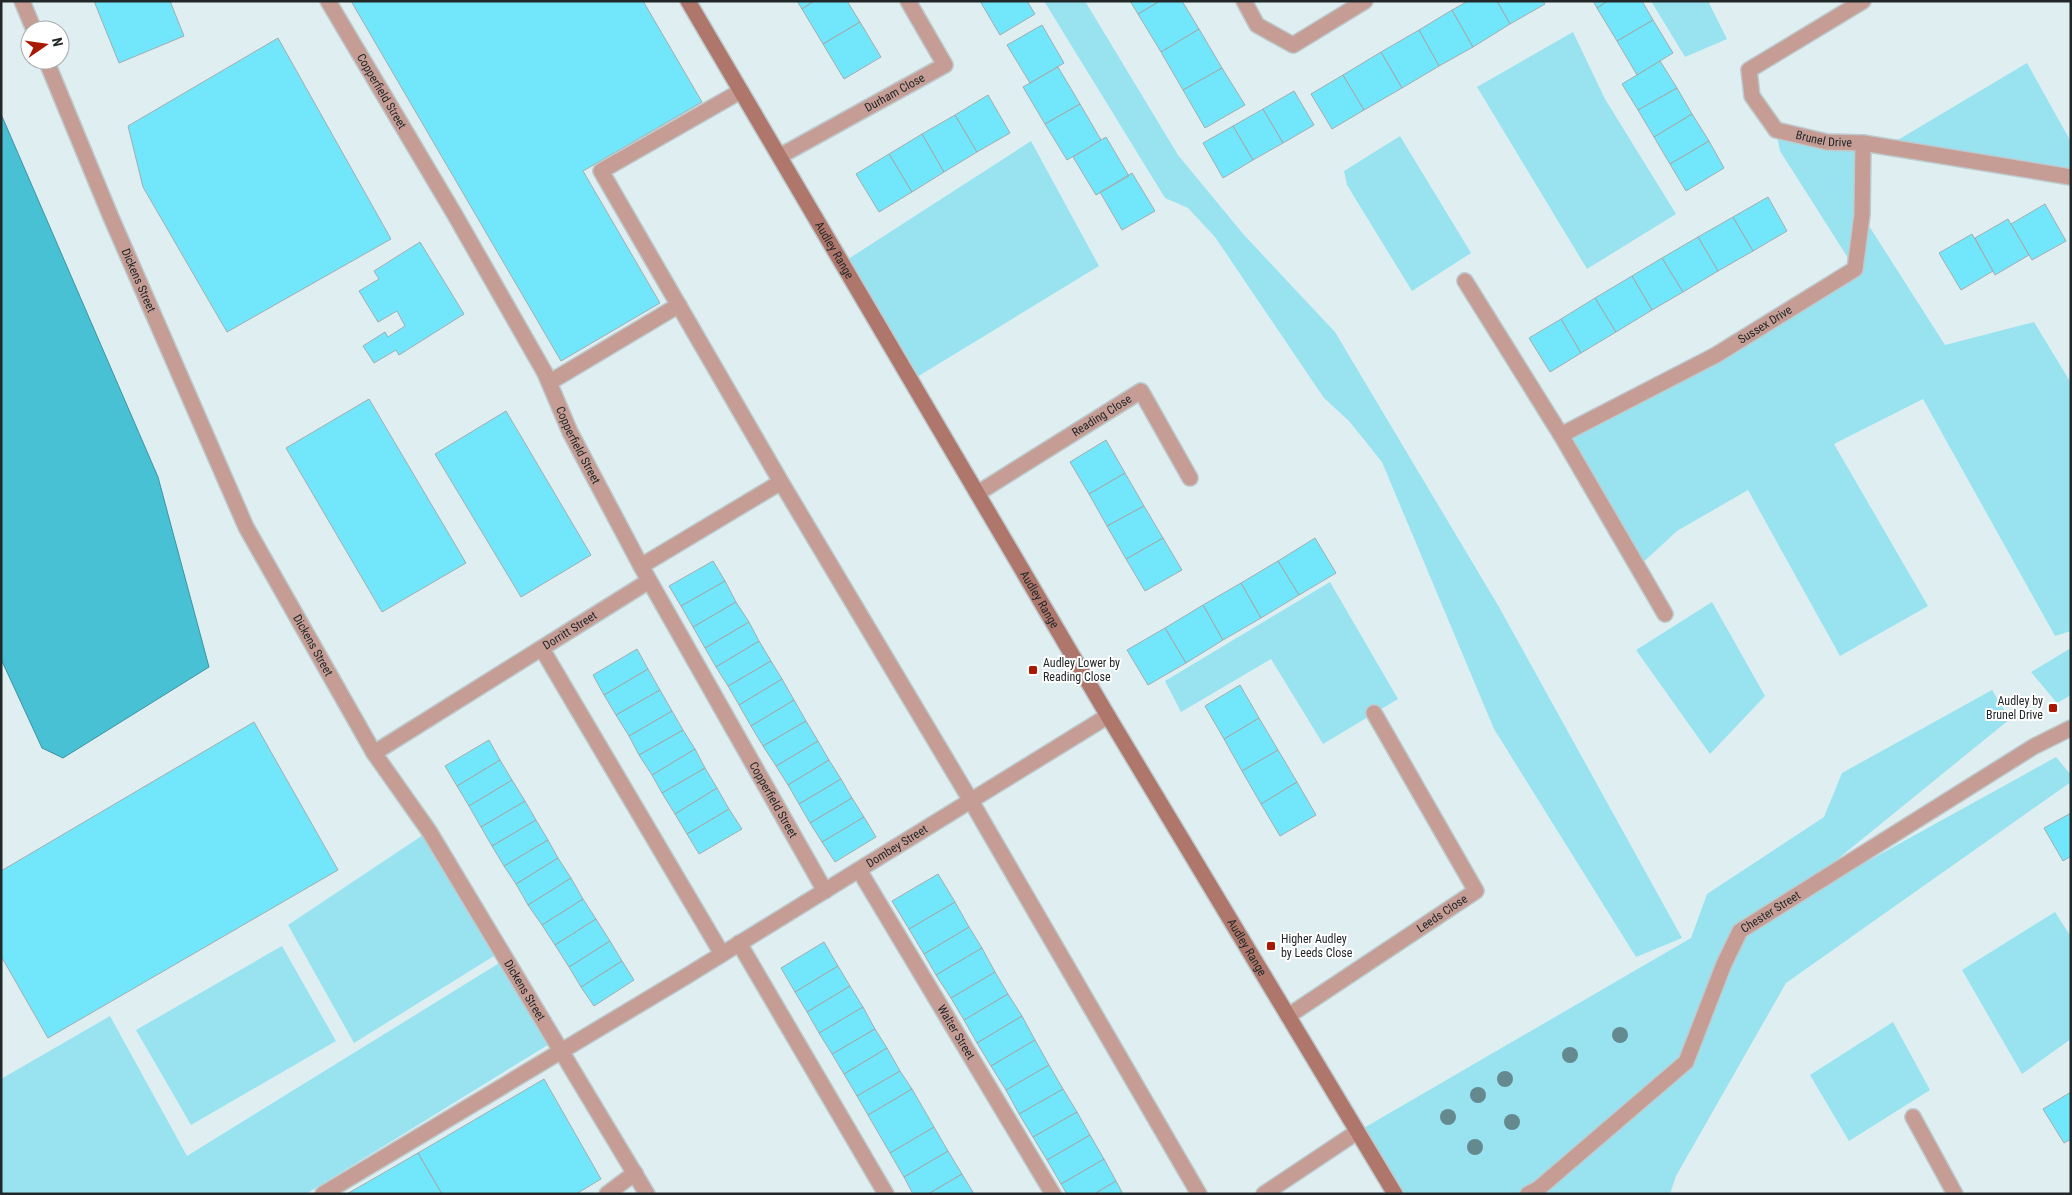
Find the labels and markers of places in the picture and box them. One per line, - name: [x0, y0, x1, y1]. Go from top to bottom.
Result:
- place label: Audley Lower by Reading Close: [1043, 656, 1120, 684]
- marker: Audley Lower by Reading Close: [1027, 664, 1039, 676]
- place label: Audley by Brunel Drive: [1986, 694, 2043, 722]
- marker: Audley by Brunel Drive: [2047, 702, 2059, 714]
- place label: Higher Audley by Leeds Close: [1281, 932, 1353, 960]
- marker: Higher Audley by Leeds Close: [1265, 940, 1277, 952]

